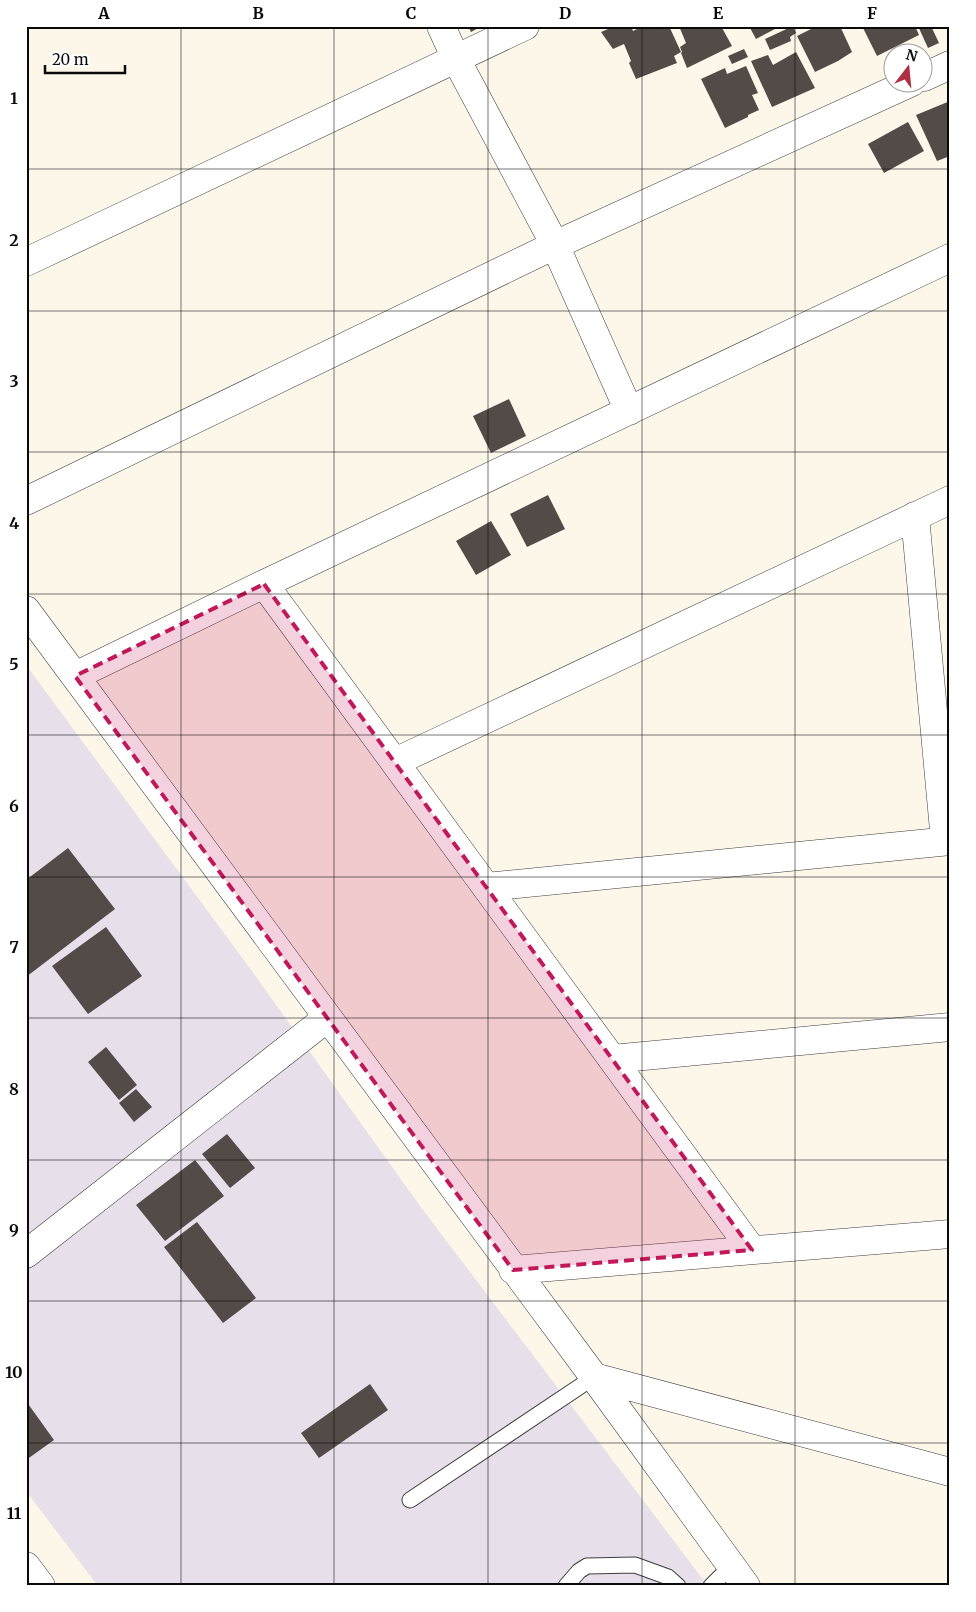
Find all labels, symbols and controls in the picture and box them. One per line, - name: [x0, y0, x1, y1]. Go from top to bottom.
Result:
- text: A: [97, 3, 110, 23]
- text: B: [252, 3, 264, 23]
- text: C: [406, 3, 416, 23]
- text: D: [559, 3, 571, 23]
- text: E: [713, 3, 724, 23]
- text: F: [867, 3, 877, 23]
- scale bar: [45, 42, 125, 74]
- north arrow: [884, 42, 934, 92]
- text: N: [904, 45, 919, 66]
- text: 20 m: [52, 50, 89, 69]
- text: 1: [10, 88, 18, 108]
- text: 2: [9, 230, 19, 250]
- text: 3: [9, 371, 19, 391]
- text: 4: [9, 513, 19, 533]
- text: 5: [9, 654, 19, 674]
- text: 6: [9, 796, 19, 816]
- text: 7: [9, 937, 19, 957]
- text: 8: [9, 1079, 19, 1099]
- text: 9: [9, 1220, 19, 1240]
- text: 10: [5, 1362, 23, 1382]
- text: 11: [7, 1503, 22, 1523]

